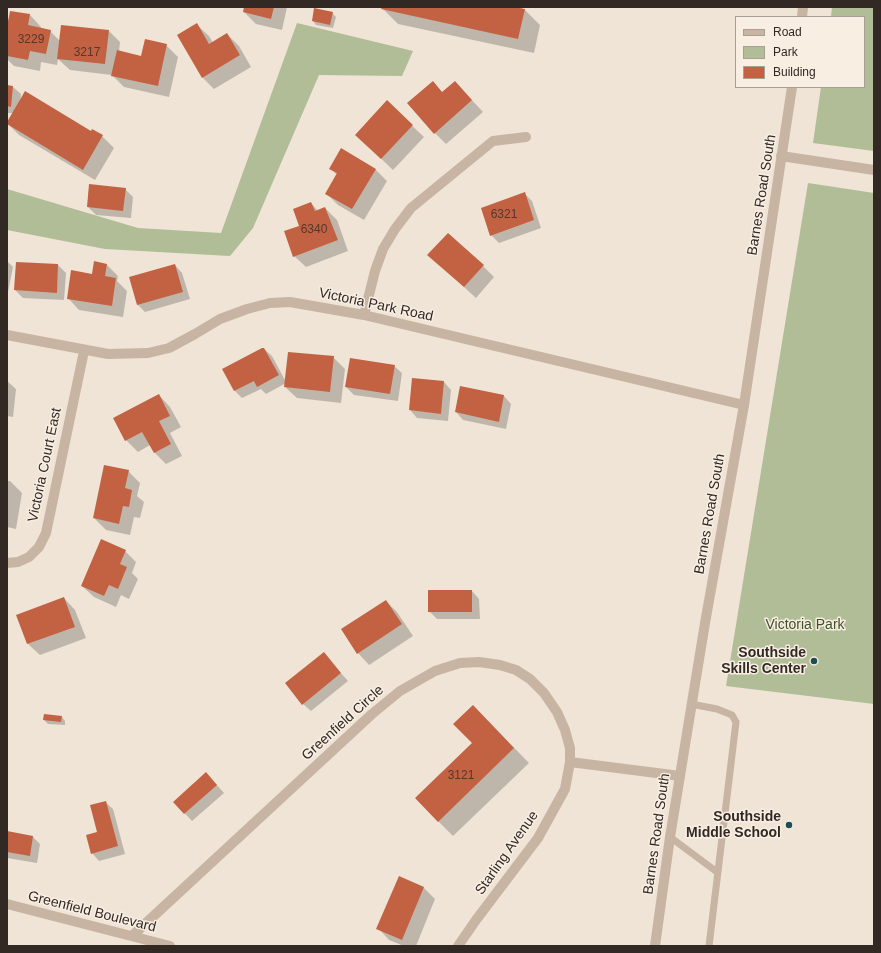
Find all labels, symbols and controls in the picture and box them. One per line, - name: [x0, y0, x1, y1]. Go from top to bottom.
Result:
- legend: [735, 16, 865, 88]
- text: Road: [773, 25, 802, 39]
- house number: 3229: [18, 33, 44, 47]
- text: Park: [773, 45, 798, 59]
- house number: 3217: [74, 46, 100, 60]
- text: Building: [773, 65, 816, 79]
- street label: Barnes Road South: [744, 133, 780, 257]
- house number: 6321: [491, 208, 517, 222]
- house number: 6340: [301, 223, 327, 237]
- street label: Victoria Park Road: [317, 285, 435, 325]
- street label: Victoria Court East: [25, 406, 65, 524]
- street label: Barnes Road South: [691, 452, 729, 576]
- park label: Victoria Park: [765, 617, 845, 633]
- place label: Southside Skills Center: [721, 645, 806, 678]
- marker: Southside Skills Center: [809, 656, 819, 666]
- street label: Greenfield Circle: [299, 682, 387, 764]
- house number: 3121: [448, 769, 474, 783]
- street label: Barnes Road South: [640, 772, 674, 896]
- street label: Starling Avenue: [472, 808, 542, 898]
- place label: Southside Middle School: [686, 809, 781, 842]
- marker: Southside Middle School: [784, 820, 794, 830]
- street label: Greenfield Boulevard: [26, 888, 158, 936]

